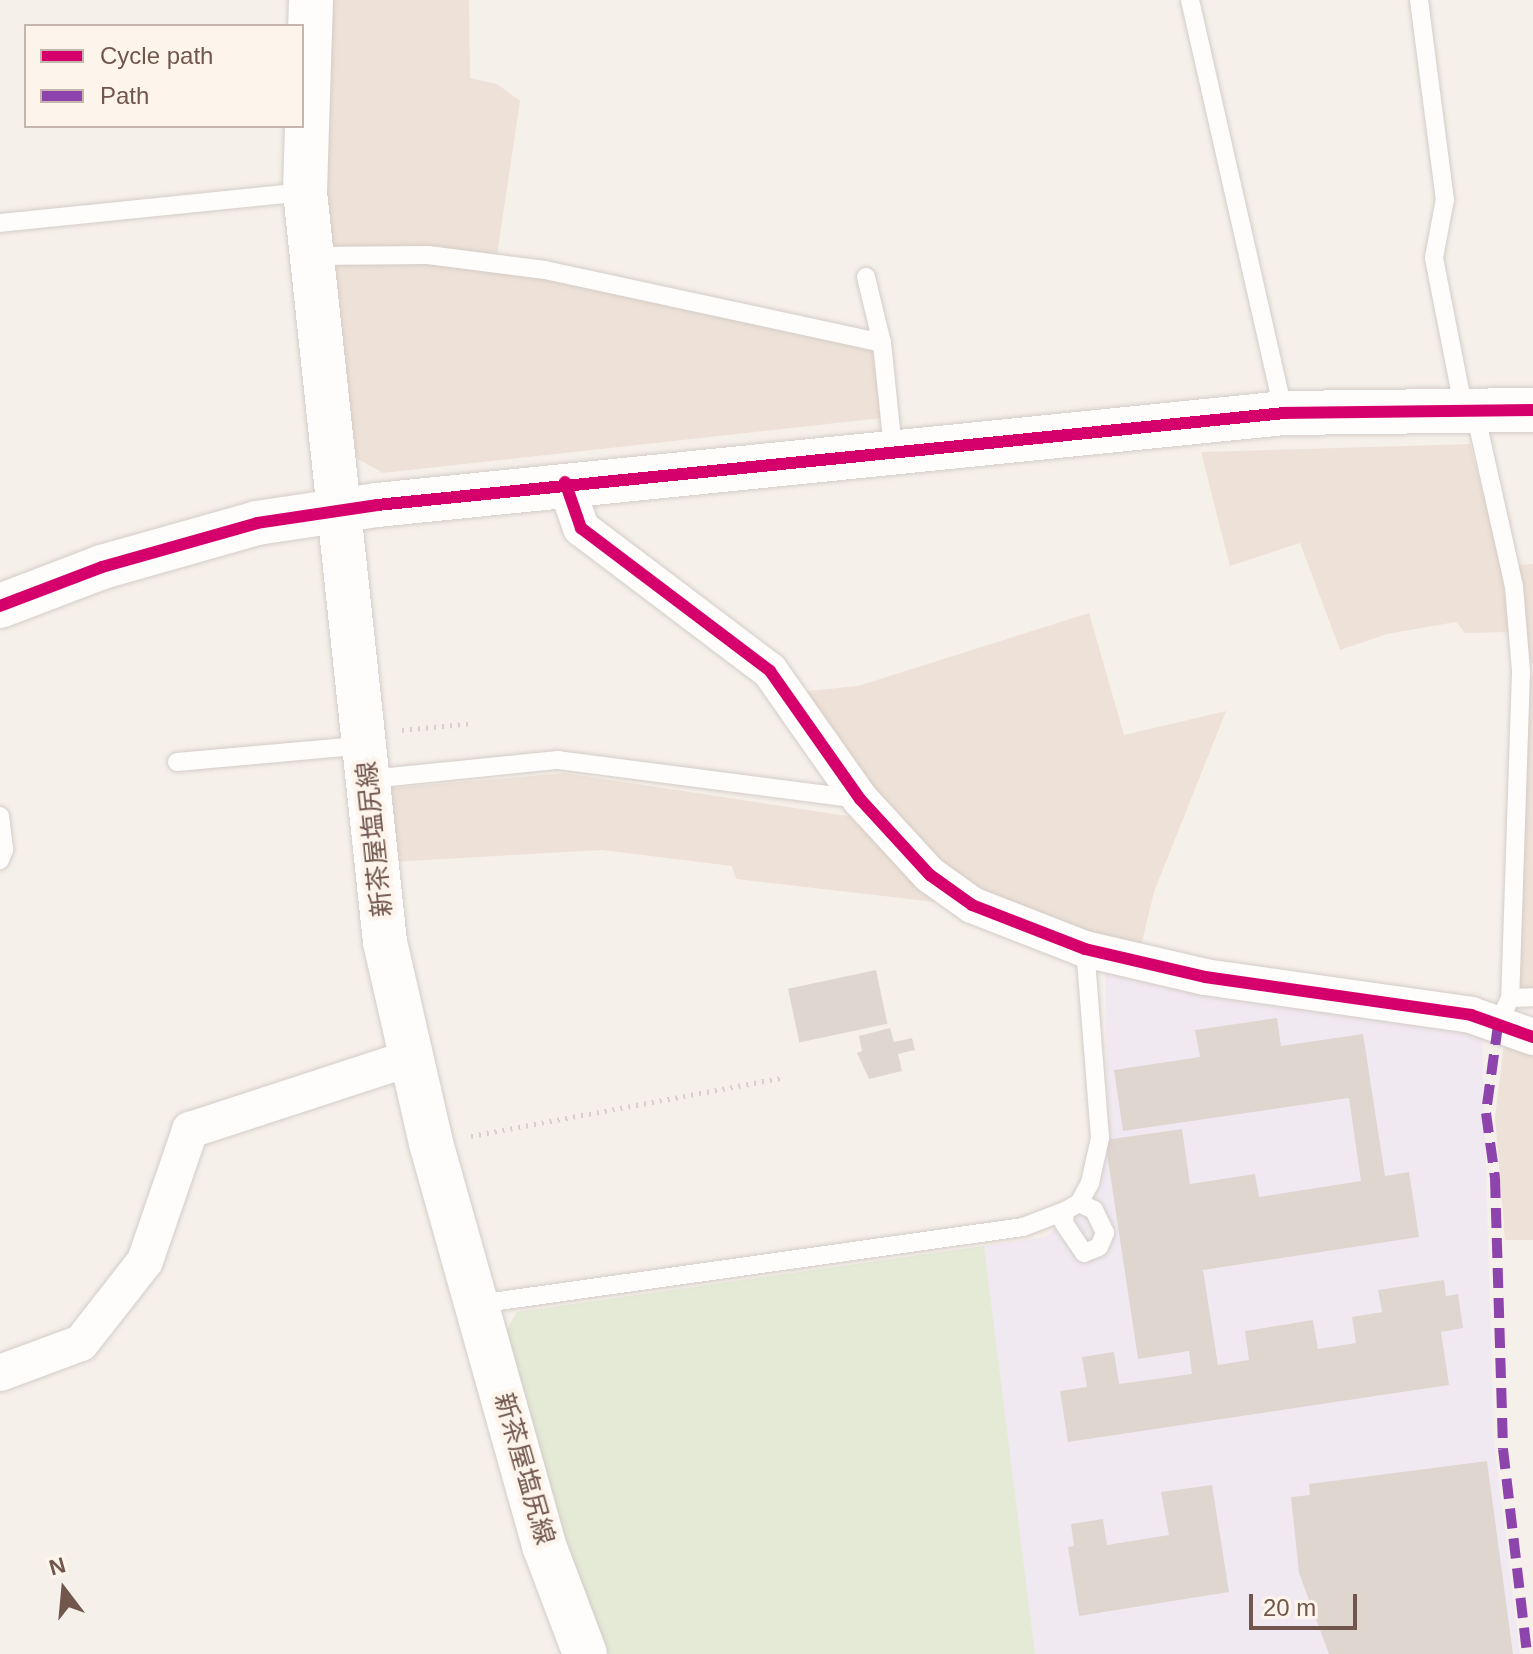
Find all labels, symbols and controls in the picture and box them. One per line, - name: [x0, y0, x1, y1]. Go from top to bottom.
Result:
- legend: [24, 24, 304, 128]
- text: Cycle path: [100, 42, 213, 69]
- text: Path: [100, 82, 149, 109]
- street label: 新茶屋塩尻線: [351, 760, 399, 918]
- street label: 新茶屋塩尻線: [488, 1390, 560, 1548]
- north arrow: [24, 1550, 104, 1630]
- text: N: [46, 1552, 68, 1581]
- scale bar: [1253, 1578, 1361, 1628]
- text: 20 m: [1263, 1594, 1316, 1621]

